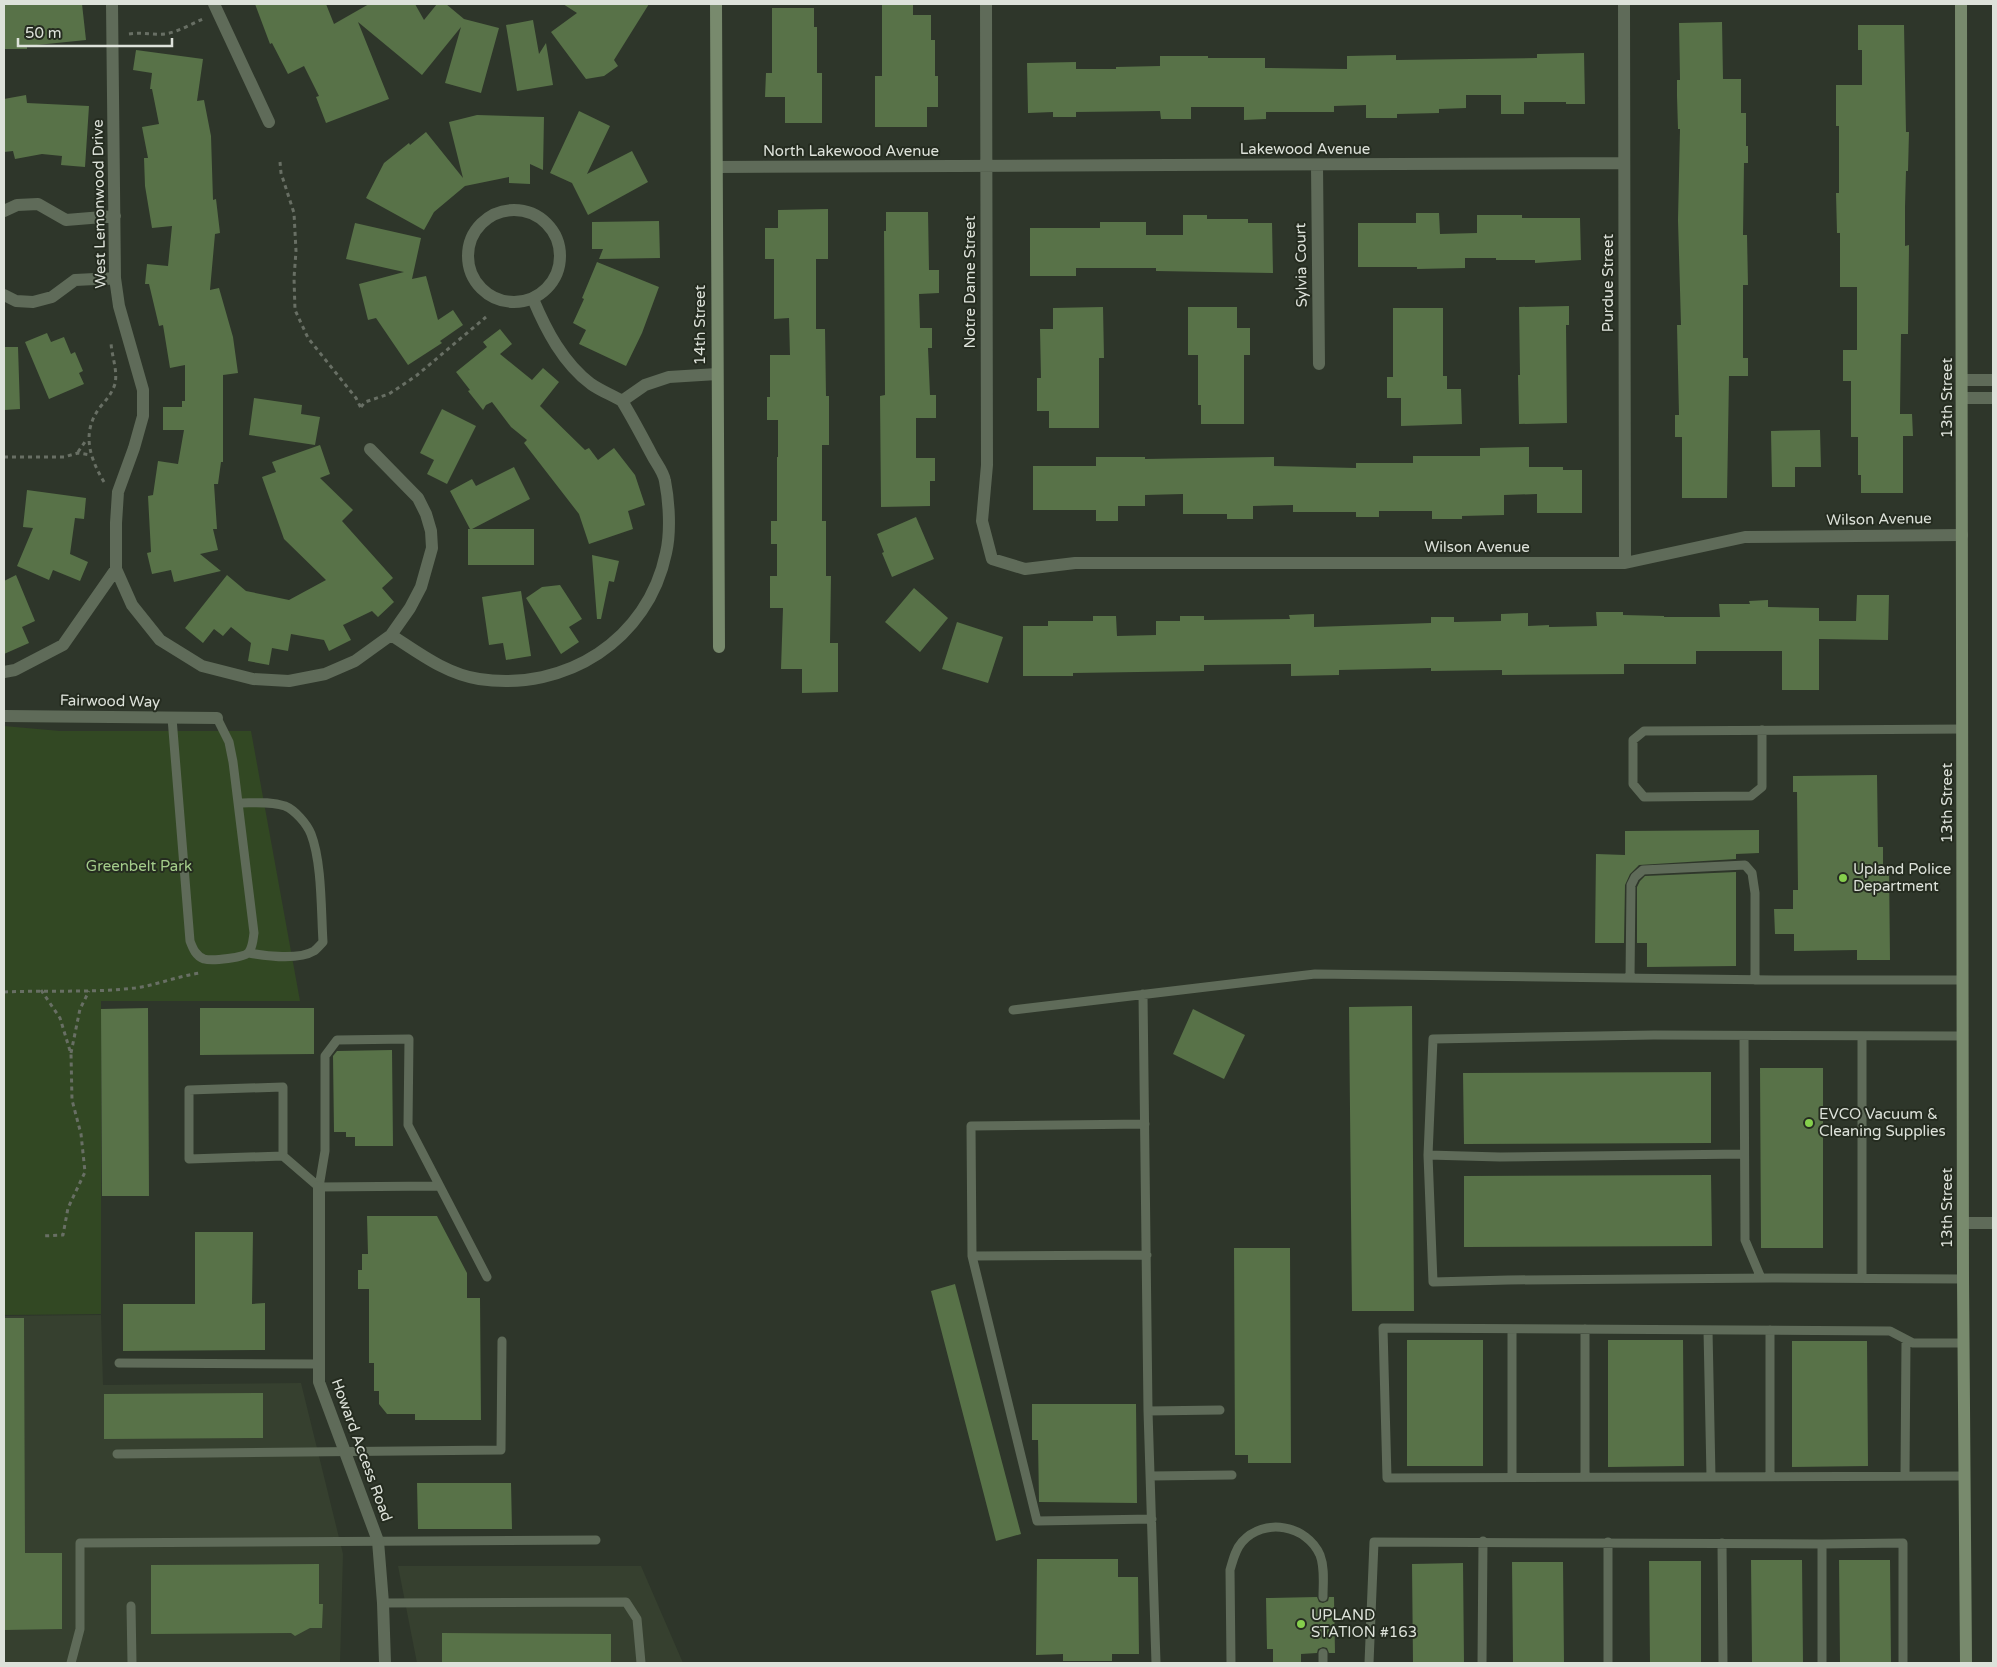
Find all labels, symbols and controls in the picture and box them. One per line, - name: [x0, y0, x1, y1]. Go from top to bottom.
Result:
- scale bar: [18, 15, 171, 47]
- text: 50 m: [25, 24, 62, 42]
- street label: West Lemonwood Drive: [89, 119, 109, 289]
- street label: Lakewood Avenue: [1240, 140, 1370, 158]
- street label: North Lakewood Avenue: [763, 142, 939, 160]
- street label: Notre Dame Street: [961, 215, 979, 349]
- street label: Sylvia Court: [1291, 222, 1311, 307]
- street label: Purdue Street: [1599, 233, 1617, 332]
- street label: 14th Street: [691, 284, 709, 365]
- street label: 13th Street: [1938, 357, 1956, 438]
- street label: Wilson Avenue: [1826, 509, 1932, 529]
- street label: Wilson Avenue: [1424, 538, 1530, 556]
- street label: Fairwood Way: [60, 691, 160, 711]
- street label: 13th Street: [1938, 762, 1956, 843]
- park label: Greenbelt Park: [86, 857, 192, 875]
- place label: Upland Police Department: [1853, 860, 1951, 895]
- marker: Upland Police Department: [1837, 872, 1849, 884]
- place label: EVCO Vacuum & Cleaning Supplies: [1819, 1105, 1946, 1140]
- marker: EVCO Vacuum & Cleaning Supplies: [1803, 1117, 1815, 1129]
- street label: 13th Street: [1938, 1167, 1956, 1248]
- street label: Howard Access Road: [328, 1376, 396, 1524]
- place label: UPLAND STATION #163: [1311, 1606, 1417, 1641]
- marker: UPLAND STATION #163: [1295, 1618, 1307, 1630]

